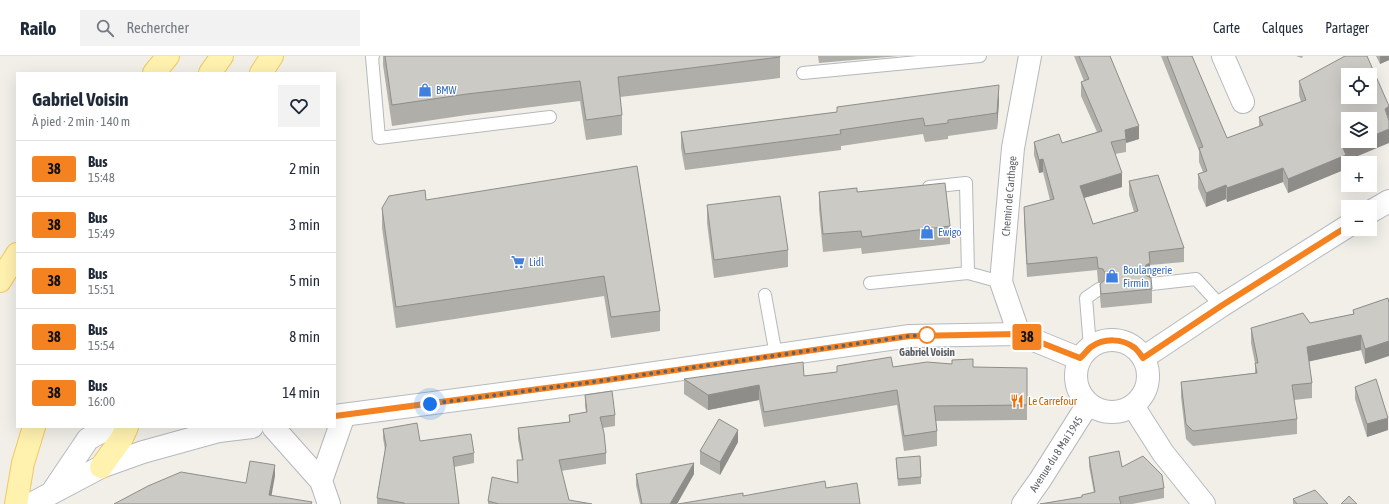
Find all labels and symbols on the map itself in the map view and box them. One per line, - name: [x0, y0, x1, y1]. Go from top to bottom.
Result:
- shop icon: BMW: [417, 82, 433, 98]
- place label: BMW: [436, 84, 457, 96]
- street label: Chemin de Carthage: [1000, 155, 1018, 237]
- shop icon: Ewigo: [919, 224, 935, 240]
- place label: Ewigo: [938, 226, 961, 238]
- supermarket icon: Lidl: [510, 254, 526, 270]
- place label: Lidl: [529, 256, 544, 268]
- place label: Boulangerie Firmin: [1123, 264, 1172, 289]
- shop icon: Boulangerie Firmin: [1104, 268, 1120, 284]
- line badge: 38: [1009, 324, 1045, 350]
- marker: Gabriel Voisin: [918, 326, 936, 344]
- place label: Gabriel Voisin: [899, 346, 955, 358]
- restaurant icon: Le Carrefour: [1009, 393, 1025, 409]
- your location: [420, 394, 440, 414]
- place label: Le Carrefour: [1028, 395, 1078, 407]
- street label: Avenue du 8 Mai 1945: [1027, 414, 1085, 494]

